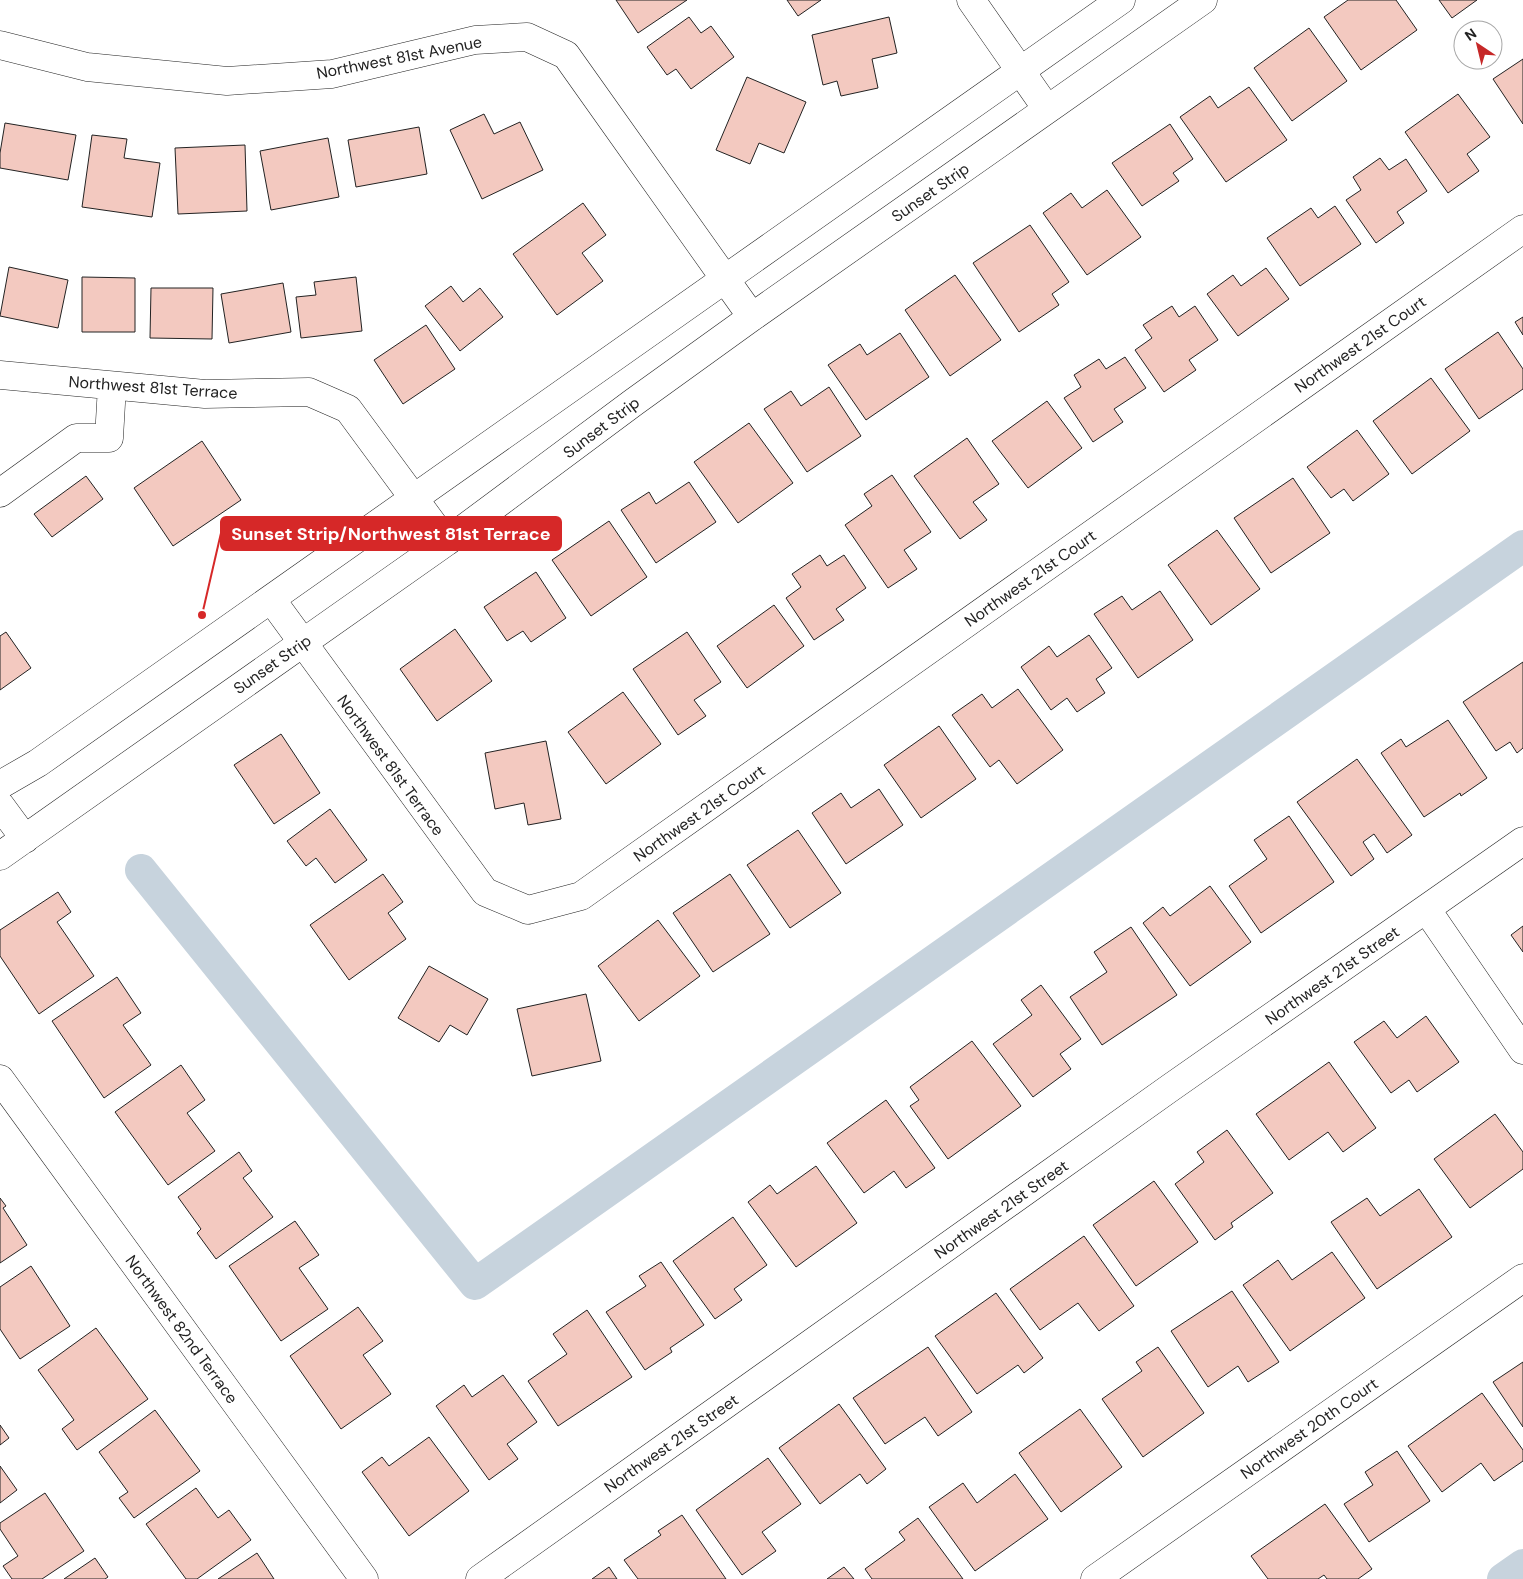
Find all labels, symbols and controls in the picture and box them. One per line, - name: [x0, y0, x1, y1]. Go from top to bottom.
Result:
- north arrow: [1453, 20, 1503, 70]
- text: N: [1461, 24, 1480, 45]
- street label: Northwest 81st Avenue: [315, 31, 484, 84]
- street label: Sunset Strip: [887, 158, 973, 227]
- street label: Northwest 21st Court: [1290, 291, 1430, 398]
- street label: Northwest 81st Terrace: [68, 371, 238, 404]
- street label: Sunset Strip: [559, 392, 644, 463]
- callout: Sunset Strip/Northwest 81st Terrace: [221, 517, 561, 550]
- text: Sunset Strip/Northwest 81st Terrace: [231, 522, 551, 546]
- street label: Northwest 21st Court: [960, 525, 1100, 632]
- street label: Sunset Strip: [229, 630, 315, 699]
- street label: Northwest 81st Terrace: [332, 691, 449, 840]
- street label: Northwest 21st Court: [629, 760, 769, 867]
- street label: Northwest 21st Street: [1261, 921, 1403, 1030]
- street label: Northwest 21st Street: [930, 1155, 1072, 1264]
- street label: Northwest 82nd Terrace: [121, 1251, 243, 1408]
- street label: Northwest 20th Court: [1236, 1373, 1382, 1484]
- street label: Northwest 21st Street: [600, 1389, 742, 1498]

